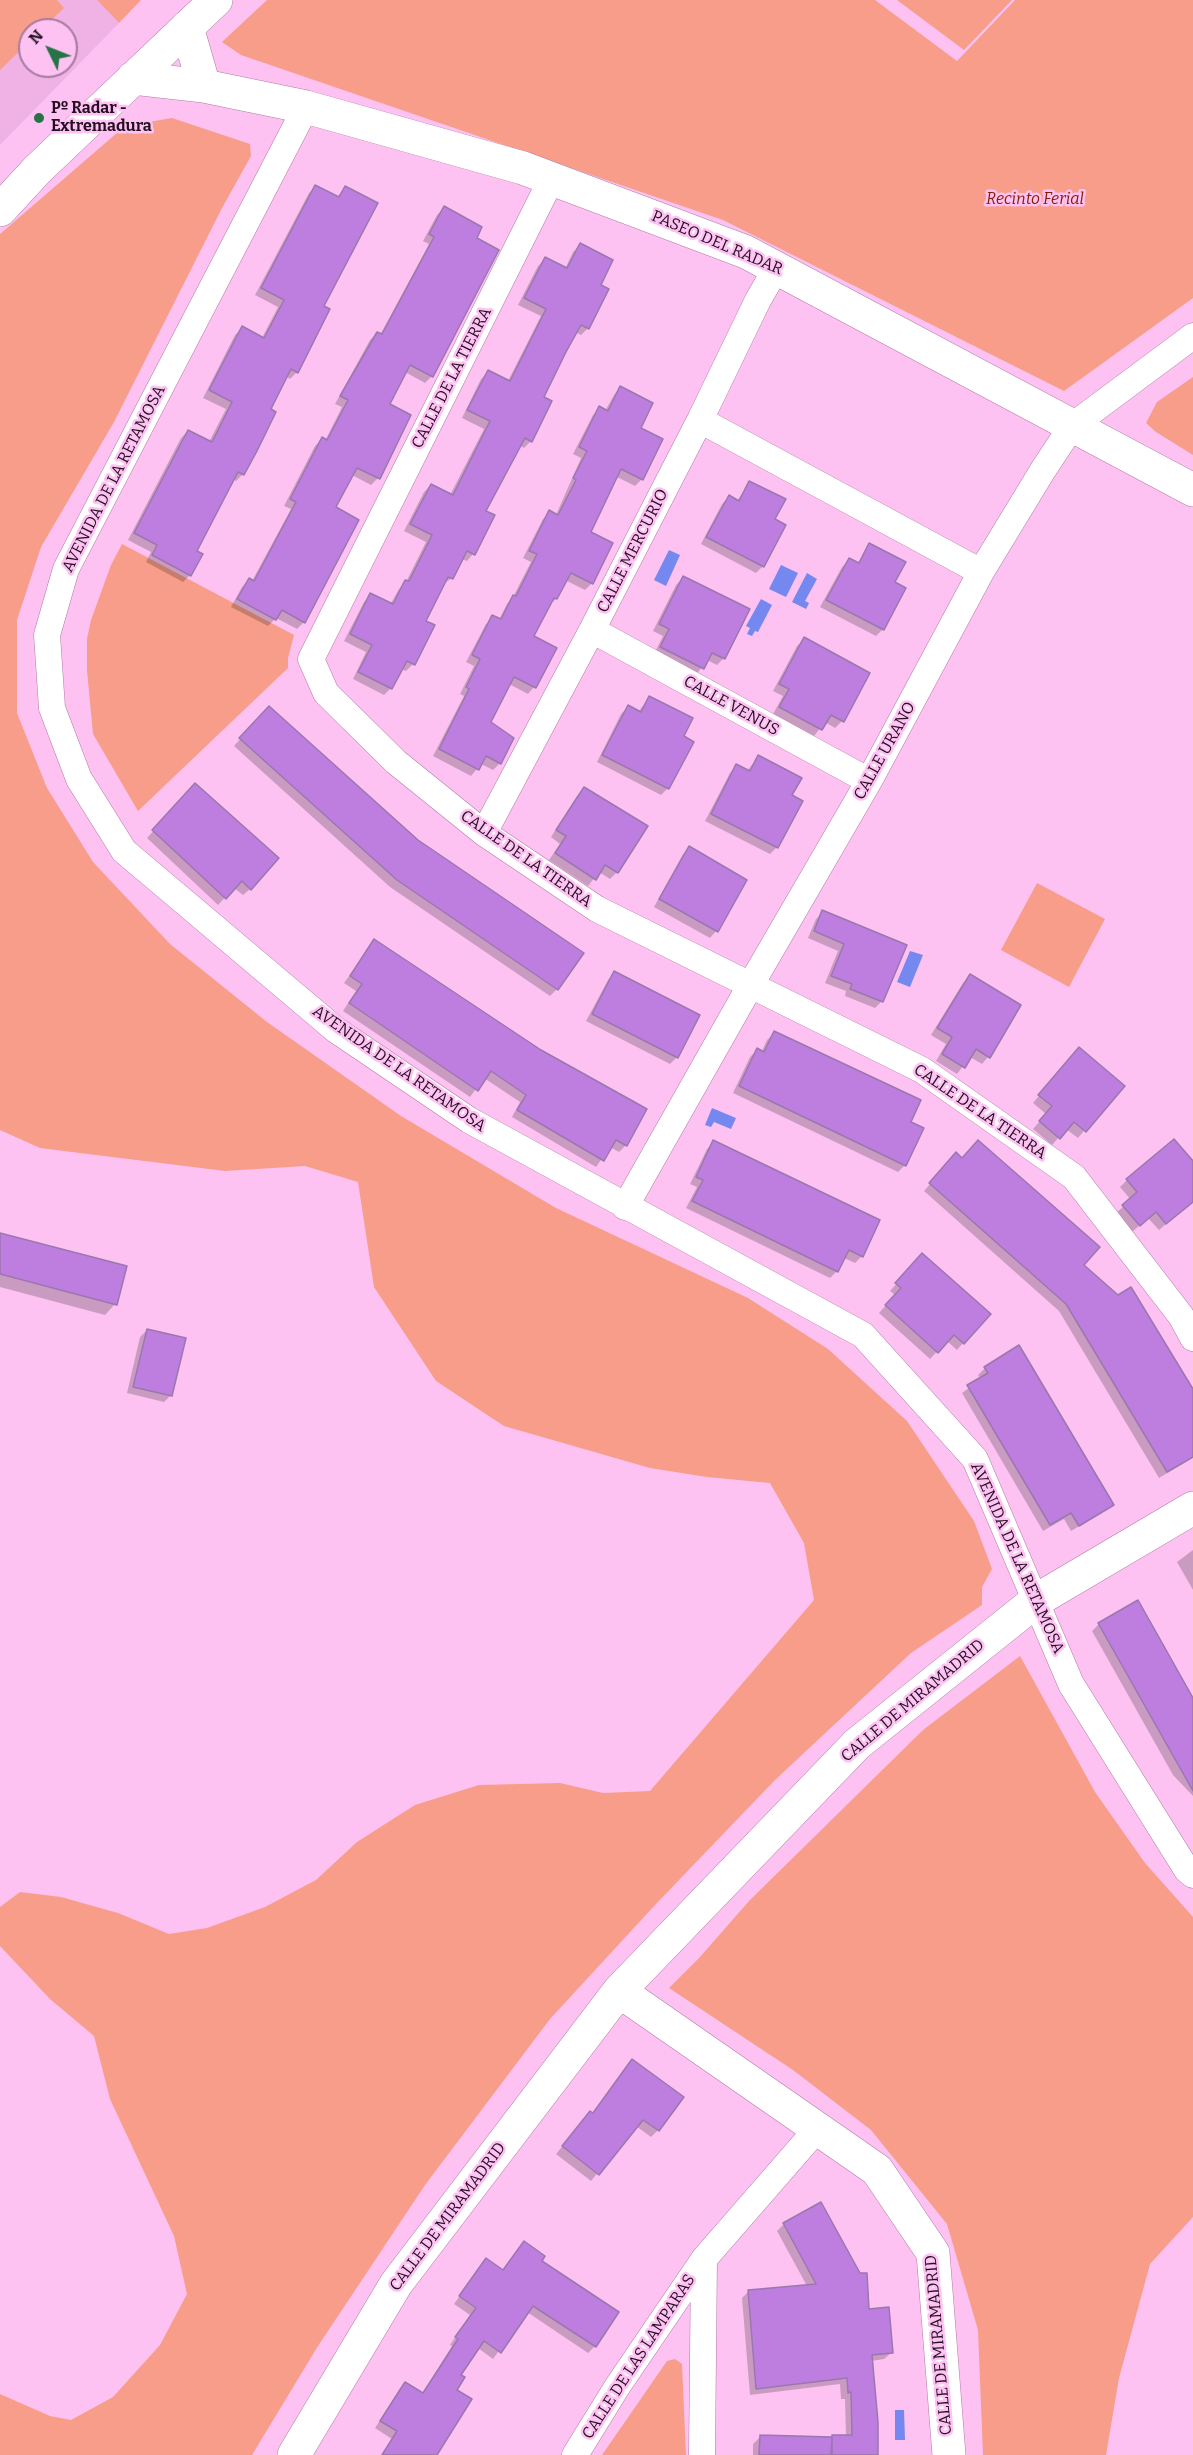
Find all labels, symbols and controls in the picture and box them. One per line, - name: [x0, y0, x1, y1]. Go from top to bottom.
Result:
- north arrow: [18, 18, 78, 78]
- text: N: [25, 26, 47, 48]
- place label: Pº Radar - Extremadura: [51, 99, 152, 137]
- marker: Pº Radar - Extremadura: [32, 111, 46, 125]
- park label: Recinto Ferial: [986, 190, 1084, 210]
- street label: PASEO DEL RADAR: [648, 207, 786, 279]
- street label: CALLE DE LA TIERRA: [408, 304, 496, 452]
- street label: AVENIDA DE LA RETAMOSA: [58, 382, 170, 576]
- street label: CALLE MERCURIO: [594, 486, 672, 616]
- street label: CALLE VENUS: [680, 672, 782, 740]
- street label: CALLE URANO: [850, 699, 920, 803]
- street label: CALLE DE LA TIERRA: [457, 806, 595, 912]
- street label: AVENIDA DE LA RETAMOSA: [309, 1002, 489, 1136]
- street label: CALLE DE LA TIERRA: [910, 1060, 1050, 1164]
- street label: AVENIDA DE LA RETAMOSA: [966, 1459, 1068, 1657]
- street label: CALLE DE MIRAMADRID: [838, 1636, 988, 1766]
- street label: CALLE DE MIRAMADRID: [386, 2139, 510, 2295]
- street label: CALLE DE MIRAMADRID: [922, 2254, 956, 2436]
- street label: CALLE DE LAS LAMPARAS: [579, 2271, 699, 2443]

